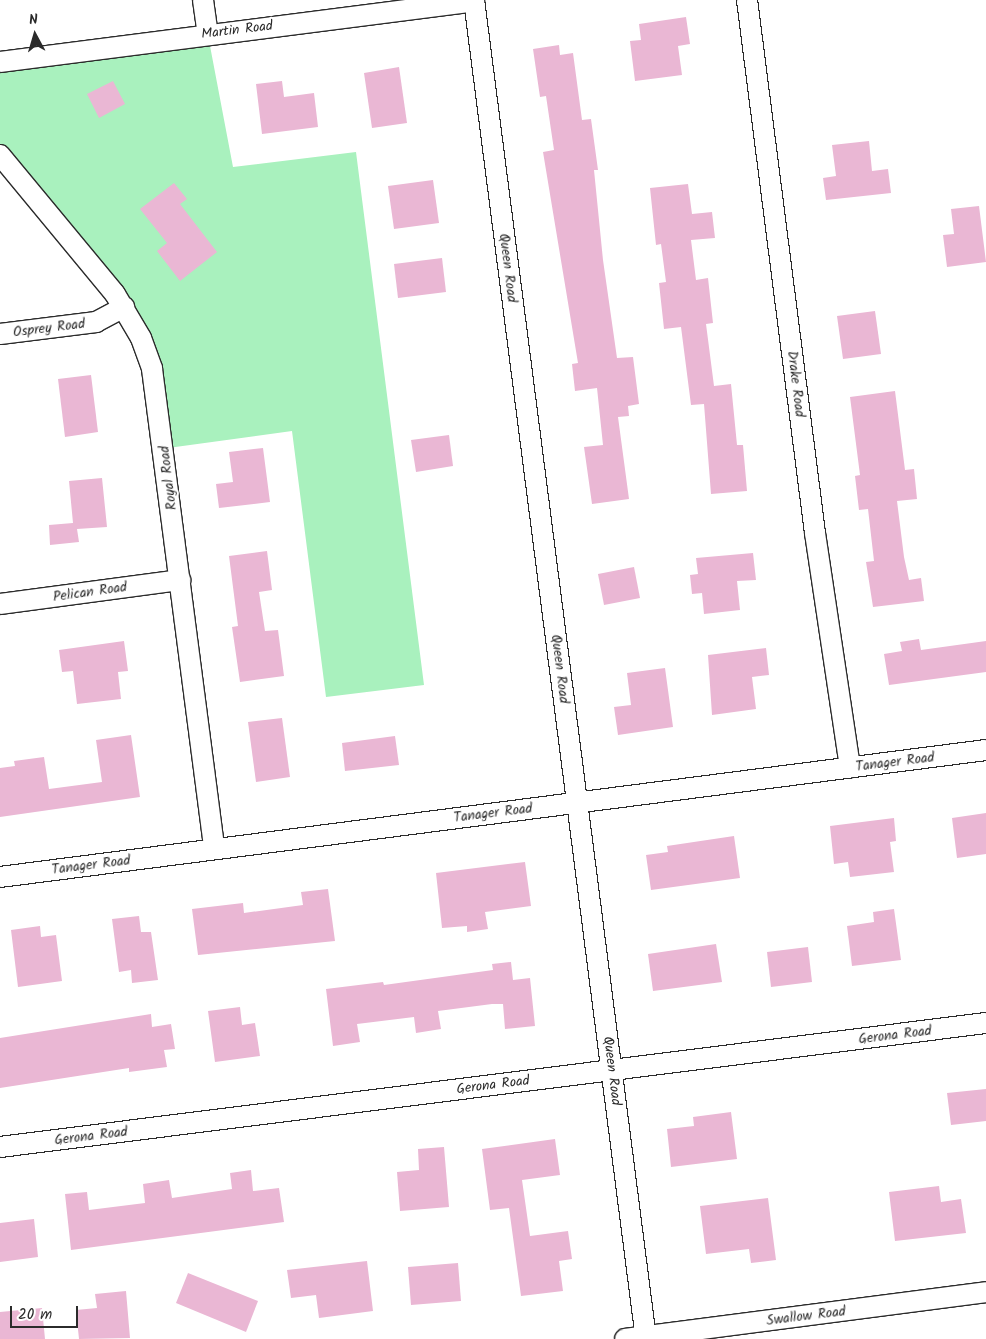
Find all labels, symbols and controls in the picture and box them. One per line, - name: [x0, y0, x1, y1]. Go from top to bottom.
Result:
- text: N: [28, 9, 39, 31]
- north arrow: [10, 10, 60, 60]
- street label: Martin Road: [200, 17, 274, 43]
- street label: Queen Road: [495, 233, 521, 303]
- street label: Osprey Road: [12, 315, 86, 341]
- street label: Drake Road: [784, 350, 808, 418]
- street label: Royal Road: [156, 445, 180, 511]
- street label: Pelican Road: [52, 578, 128, 606]
- street label: Queen Road: [547, 634, 573, 704]
- street label: Tanager Road: [855, 749, 935, 775]
- street label: Tanager Road: [453, 800, 533, 826]
- street label: Tanager Road: [51, 852, 131, 878]
- street label: Gerona Road: [857, 1022, 933, 1048]
- street label: Queen Road: [599, 1036, 625, 1106]
- street label: Gerona Road: [455, 1072, 531, 1098]
- street label: Gerona Road: [53, 1123, 129, 1149]
- scale bar: [12, 1296, 80, 1328]
- text: 20 m: [18, 1303, 52, 1327]
- street label: Swallow Road: [765, 1303, 847, 1329]

